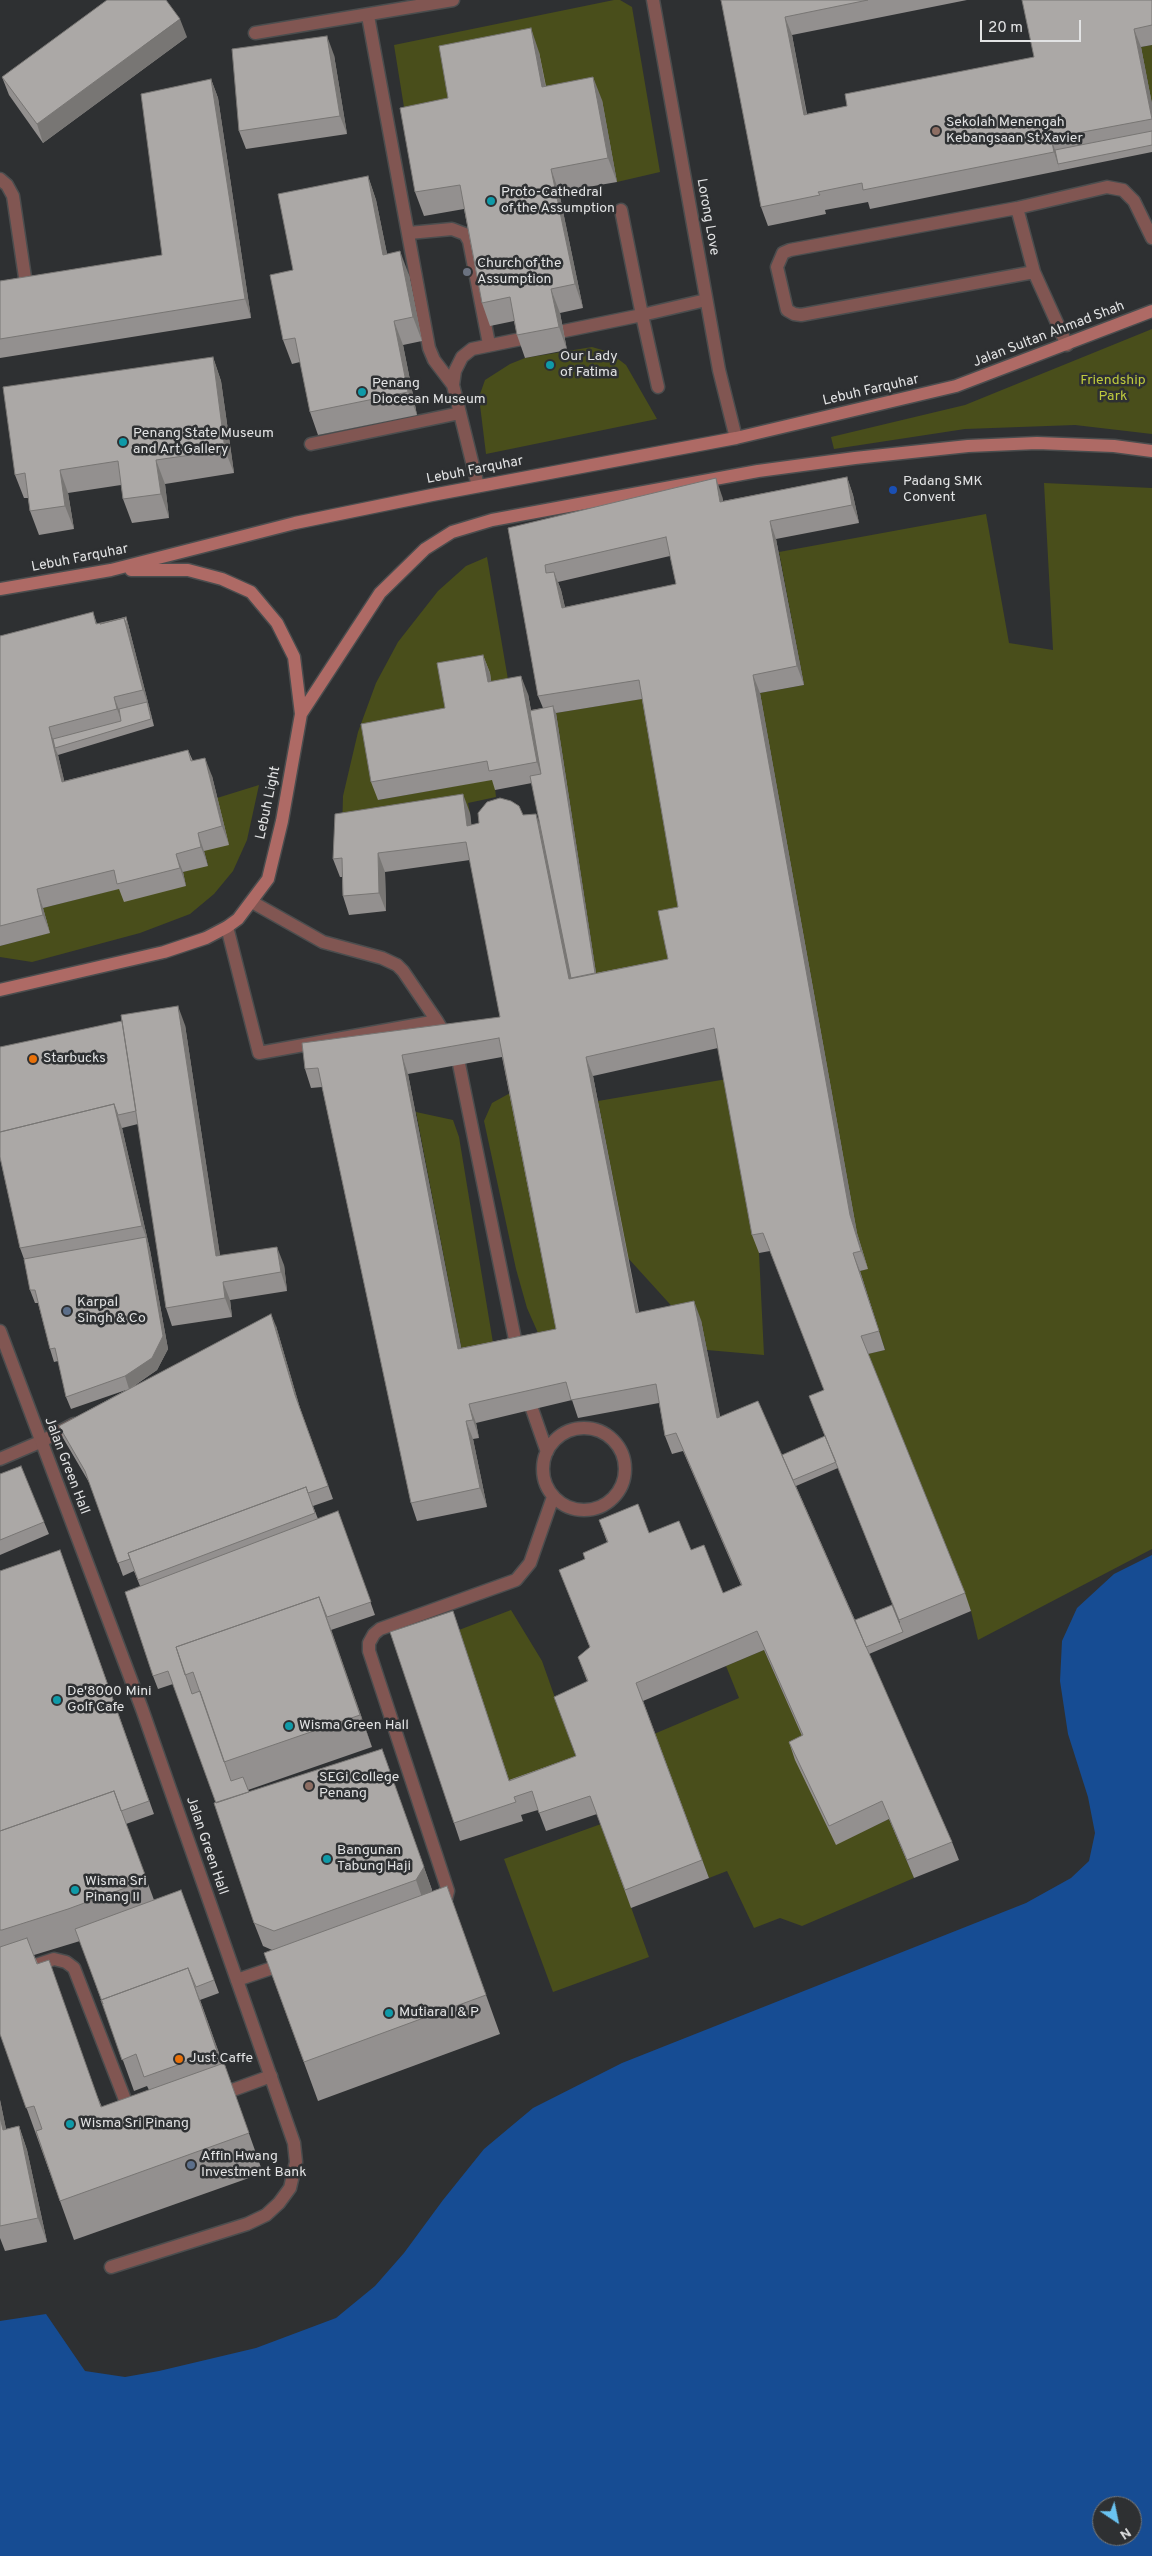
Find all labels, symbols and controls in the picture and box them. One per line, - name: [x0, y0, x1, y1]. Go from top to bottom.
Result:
- scale bar: [982, 10, 1083, 42]
- text: 20 m: [988, 19, 1023, 38]
- place label: Sekolah Menengah Kebangsaan St Xavier: [946, 115, 1083, 148]
- marker: Sekolah Menengah Kebangsaan St Xavier: [930, 125, 942, 137]
- street label: Lorong Love: [692, 177, 722, 257]
- place label: Proto-Cathedral of the Assumption: [501, 185, 615, 218]
- marker: Proto-Cathedral of the Assumption: [485, 195, 497, 207]
- place label: Church of the Assumption: [477, 256, 561, 288]
- marker: Church of the Assumption: [461, 266, 473, 278]
- street label: Jalan Sultan Ahmad Shah: [971, 298, 1127, 372]
- place label: Our Lady of Fatima: [560, 349, 618, 382]
- marker: Our Lady of Fatima: [544, 359, 556, 371]
- street label: Lebuh Farquhar: [821, 372, 921, 410]
- park label: Friendship Park: [1080, 373, 1146, 406]
- place label: Penang Diocesan Museum: [372, 376, 486, 408]
- marker: Penang Diocesan Museum: [356, 386, 368, 398]
- place label: Penang State Museum and Art Gallery: [133, 426, 274, 458]
- marker: Penang State Museum and Art Gallery: [117, 436, 129, 448]
- street label: Lebuh Farquhar: [425, 453, 525, 489]
- place label: Padang SMK Convent: [903, 474, 983, 507]
- marker: Padang SMK Convent: [887, 484, 899, 496]
- street label: Lebuh Farquhar: [30, 541, 130, 577]
- street label: Lebuh Light: [253, 765, 285, 841]
- place label: Starbucks: [43, 1051, 106, 1067]
- marker: Starbucks: [27, 1053, 39, 1065]
- place label: Karpal Singh & Co: [77, 1295, 146, 1328]
- marker: Karpal Singh & Co: [61, 1305, 73, 1317]
- street label: Jalan Green Hall: [40, 1415, 92, 1517]
- place label: De'8000 Mini Golf Cafe: [67, 1684, 152, 1716]
- marker: De'8000 Mini Golf Cafe: [51, 1694, 63, 1706]
- place label: Wisma Green Hall: [299, 1718, 409, 1734]
- marker: Wisma Green Hall: [283, 1720, 295, 1732]
- place label: SEGi College Penang: [319, 1770, 399, 1802]
- marker: SEGi College Penang: [303, 1780, 315, 1792]
- street label: Jalan Green Hall: [181, 1795, 231, 1897]
- place label: Bangunan Tabung Haji: [337, 1843, 411, 1875]
- marker: Bangunan Tabung Haji: [321, 1853, 333, 1865]
- place label: Wisma Sri Pinang II: [85, 1874, 147, 1906]
- marker: Wisma Sri Pinang II: [69, 1884, 81, 1896]
- place label: Mutiara I & P: [399, 2005, 479, 2021]
- marker: Mutiara I & P: [383, 2007, 395, 2019]
- place label: Just Caffe: [189, 2051, 253, 2067]
- marker: Just Caffe: [173, 2053, 185, 2065]
- place label: Wisma Sri Pinang: [80, 2116, 189, 2132]
- marker: Wisma Sri Pinang: [64, 2118, 76, 2130]
- place label: Affin Hwang Investment Bank: [201, 2149, 307, 2182]
- marker: Affin Hwang Investment Bank: [185, 2159, 197, 2171]
- north arrow: [1092, 2496, 1142, 2546]
- text: N: [1116, 2523, 1134, 2543]

